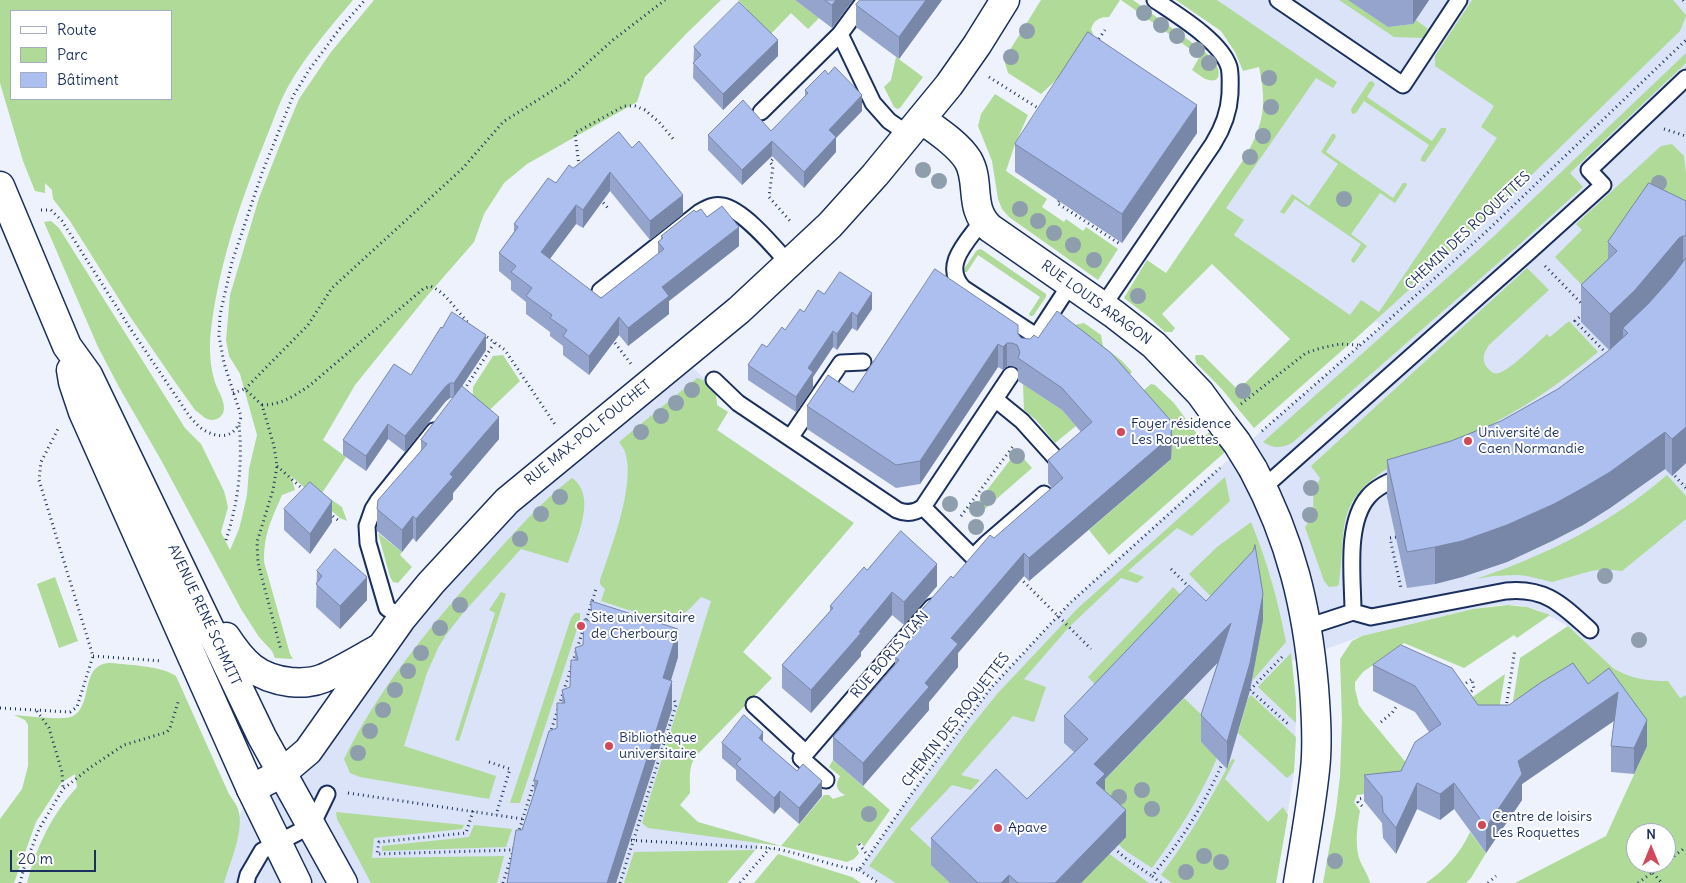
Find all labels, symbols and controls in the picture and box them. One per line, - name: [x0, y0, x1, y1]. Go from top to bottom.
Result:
- legend: [10, 10, 172, 100]
- text: Route: [57, 20, 97, 39]
- text: Parc: [57, 45, 88, 64]
- text: Bâtiment: [57, 70, 119, 89]
- street label: CHEMIN DES ROQUETTES: [1402, 168, 1534, 294]
- street label: RUE LOUIS ARAGON: [1038, 257, 1154, 349]
- street label: RUE MAX-POL FOUCHET: [521, 377, 655, 489]
- place label: Foyer résidence Les Roquettes: [1131, 416, 1231, 448]
- place label: Université de Caen Normandie: [1478, 425, 1584, 458]
- marker: Foyer résidence Les Roquettes: [1115, 426, 1127, 438]
- marker: Université de Caen Normandie: [1462, 435, 1474, 447]
- street label: AVENUE RENÉ SCHMITT: [164, 542, 244, 688]
- street label: RUE BORIS VIAN: [848, 608, 932, 702]
- place label: Site universitaire de Cherbourg: [591, 610, 695, 642]
- marker: Site universitaire de Cherbourg: [575, 620, 587, 632]
- street label: CHEMIN DES ROQUETTES: [898, 650, 1014, 790]
- place label: Bibliothèque universitaire: [619, 730, 697, 762]
- marker: Bibliothèque universitaire: [603, 740, 615, 752]
- place label: Centre de loisirs Les Roquettes: [1492, 809, 1592, 842]
- marker: Centre de loisirs Les Roquettes: [1476, 819, 1488, 831]
- place label: Apave: [1008, 820, 1047, 836]
- marker: Apave: [992, 822, 1004, 834]
- north arrow: [1626, 823, 1676, 873]
- text: N: [1646, 825, 1656, 843]
- scale bar: [12, 840, 99, 872]
- text: 20 m: [18, 849, 53, 868]

